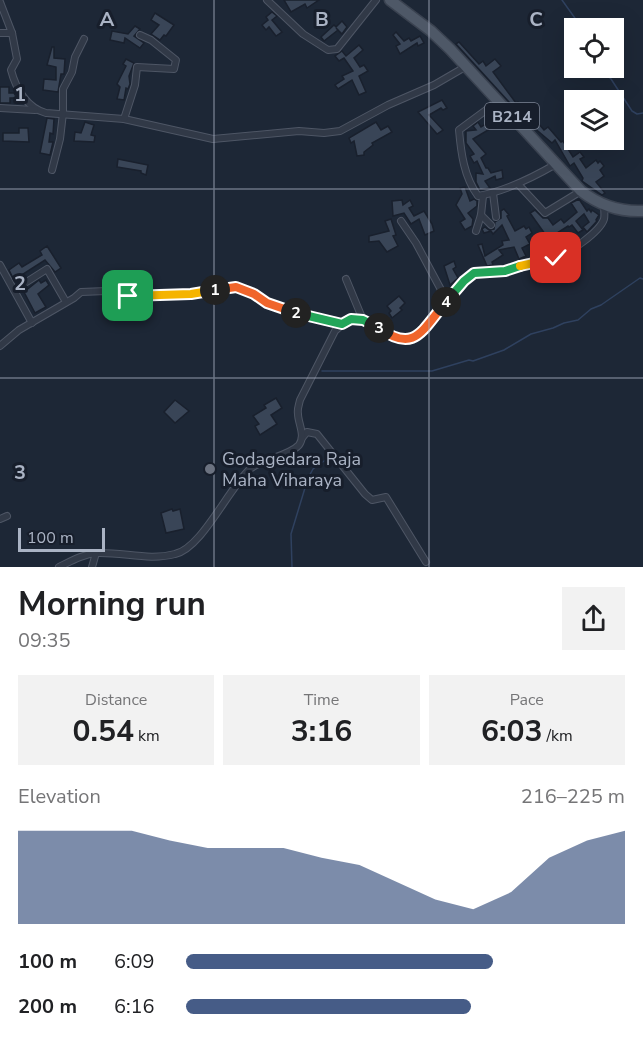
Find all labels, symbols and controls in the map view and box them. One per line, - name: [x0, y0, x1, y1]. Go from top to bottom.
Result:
- text: A: [100, 6, 115, 33]
- text: B: [315, 6, 329, 33]
- text: C: [529, 6, 543, 33]
- map controls: [564, 18, 624, 150]
- button: locate: [564, 18, 624, 78]
- text: 1: [14, 81, 26, 108]
- button: layers: [564, 90, 624, 150]
- road number: B214: [485, 103, 539, 129]
- pin: [530, 232, 581, 283]
- icon: check: [539, 241, 572, 274]
- text: 2: [14, 270, 26, 297]
- pin: [102, 270, 153, 321]
- pin: 1: [200, 275, 230, 305]
- icon: arrive: [111, 279, 144, 312]
- text: 1: [210, 279, 220, 301]
- pin: 4: [431, 287, 461, 317]
- text: 4: [441, 291, 451, 313]
- pin: 2: [281, 298, 311, 328]
- text: 2: [291, 302, 301, 324]
- pin: 3: [364, 313, 394, 343]
- text: 3: [374, 317, 384, 339]
- place label: Godagedara Raja Maha Viharaya: [222, 447, 361, 492]
- text: 3: [14, 459, 26, 486]
- marker: Godagedara Raja Maha Viharaya: [203, 462, 217, 476]
- scale bar: [18, 525, 105, 552]
- text: 100 m: [27, 527, 74, 549]
- text: Morning run: [18, 582, 206, 627]
- button: share: [562, 587, 625, 650]
- text: 09:35: [18, 627, 71, 654]
- text: Distance: [85, 689, 147, 711]
- text: Time: [304, 689, 339, 711]
- text: Pace: [510, 689, 544, 711]
- text: 0.54: [73, 711, 134, 752]
- text: 3:16: [291, 711, 352, 752]
- text: 6:03: [481, 711, 542, 752]
- text: km: [134, 725, 160, 747]
- text: /km: [542, 725, 573, 747]
- text: Elevation: [18, 783, 101, 810]
- text: 216–225 m: [521, 783, 625, 810]
- text: 100 m: [18, 948, 77, 975]
- text: 6:09: [114, 948, 155, 975]
- text: 200 m: [18, 993, 77, 1020]
- text: 6:16: [114, 993, 155, 1020]

